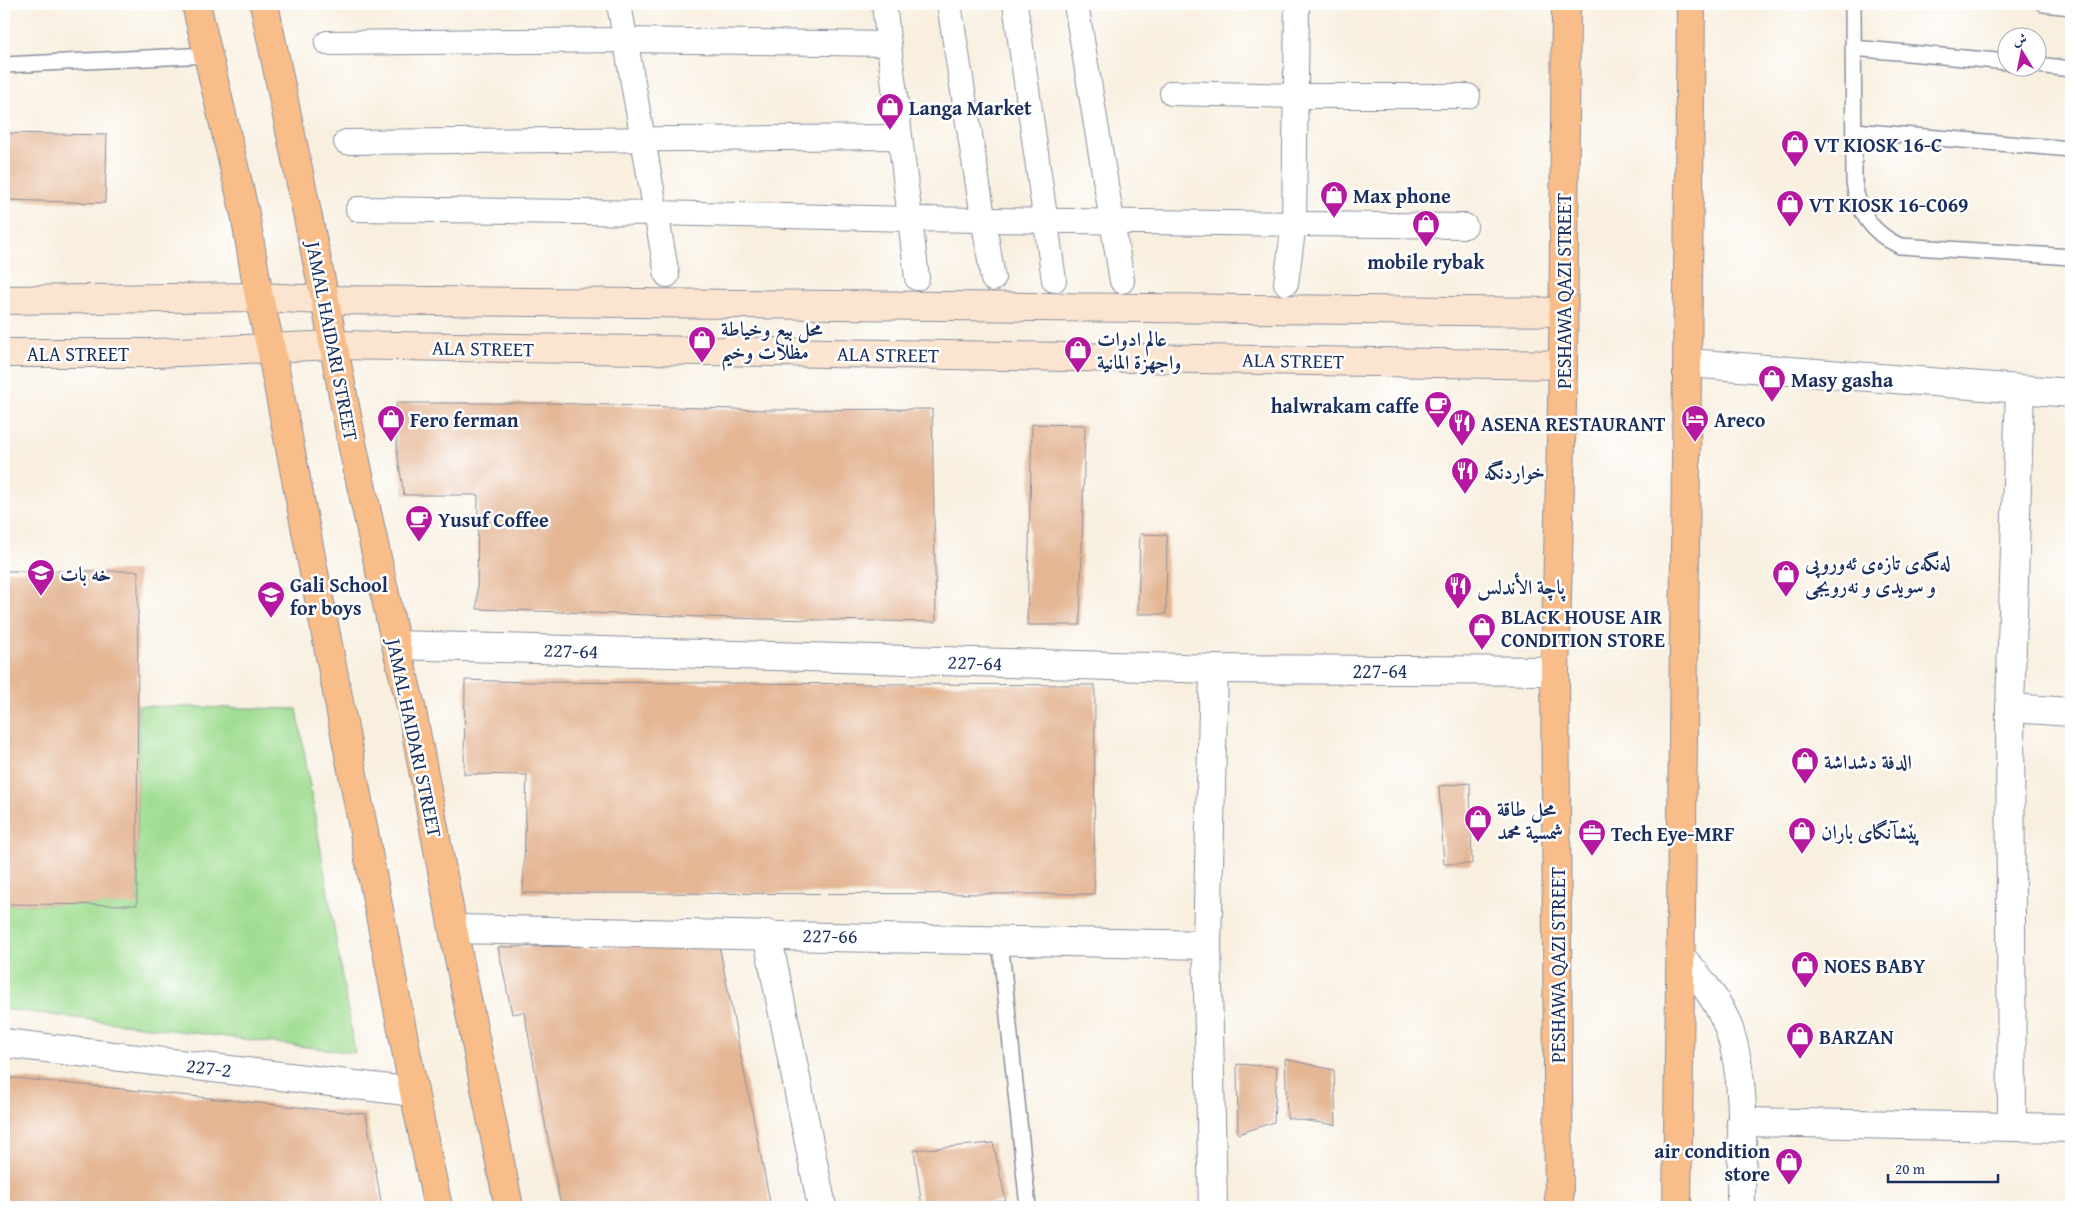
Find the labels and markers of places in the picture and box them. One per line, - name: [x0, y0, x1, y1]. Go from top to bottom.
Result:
- shop icon: Langa Market: [875, 92, 905, 131]
- place label: Langa Market: [909, 93, 1032, 122]
- shop icon: VT KIOSK 16-C: [1780, 129, 1810, 168]
- place label: VT KIOSK 16-C: [1814, 130, 1942, 159]
- shop icon: Max phone: [1319, 180, 1349, 219]
- place label: Max phone: [1353, 181, 1451, 210]
- shop icon: VT KIOSK 16-C069: [1775, 189, 1805, 228]
- place label: VT KIOSK 16-C069: [1809, 190, 1968, 219]
- shop icon: mobile rybak: [1411, 209, 1441, 248]
- place label: mobile rybak: [1367, 247, 1485, 276]
- place label: محل بيع وخياطة مظلات وخيم: [721, 314, 823, 372]
- place label: عالم ادوات واجهزة المانية: [1097, 324, 1181, 376]
- shop icon: محل بيع وخياطة مظلات وخيم: [687, 325, 717, 364]
- shop icon: عالم ادوات واجهزة المانية: [1063, 335, 1093, 374]
- shop icon: Masy gasha: [1757, 364, 1787, 403]
- place label: Masy gasha: [1791, 365, 1894, 394]
- cafe icon: halwrakam caffe: [1423, 390, 1453, 429]
- place label: halwrakam caffe: [1271, 391, 1419, 420]
- shop icon: Fero ferman: [376, 404, 406, 443]
- hotel icon: Areco: [1680, 404, 1710, 443]
- place label: Fero ferman: [410, 405, 519, 434]
- place label: Areco: [1714, 405, 1766, 434]
- restaurant icon: ASENA RESTAURANT: [1447, 408, 1477, 447]
- place label: ASENA RESTAURANT: [1481, 409, 1666, 438]
- restaurant icon: خواردنگە: [1450, 456, 1480, 495]
- place label: خواردنگە: [1484, 457, 1545, 486]
- cafe icon: Yusuf Coffee: [404, 504, 434, 543]
- place label: Yusuf Coffee: [438, 505, 549, 534]
- place label: لەنگەی تازەی ئەوروپی و سویدی و نەرویجی: [1804, 548, 1951, 600]
- school or university icon: خه بات: [26, 558, 56, 597]
- place label: خه بات: [60, 559, 111, 588]
- shop icon: لەنگەی تازەی ئەوروپی و سویدی و نەرویجی: [1771, 559, 1801, 598]
- place label: Gali School for boys: [290, 570, 388, 622]
- restaurant icon: پاچة الأندلس: [1443, 571, 1473, 610]
- place label: پاچة الأندلس: [1477, 572, 1566, 602]
- school or university icon: Gali School for boys: [256, 580, 286, 619]
- place label: BLACK HOUSE AIR CONDITION STORE: [1501, 602, 1665, 654]
- shop icon: BLACK HOUSE AIR CONDITION STORE: [1467, 612, 1497, 651]
- shop icon: الدفة دشداشة: [1790, 746, 1820, 785]
- place label: الدفة دشداشة: [1824, 747, 1912, 776]
- place label: محل طاقة شمسية محمد: [1497, 794, 1563, 846]
- shop icon: محل طاقة شمسية محمد: [1463, 804, 1493, 843]
- shop icon: پێشآنگای باران: [1787, 816, 1817, 855]
- place label: پێشآنگای باران: [1821, 817, 1920, 846]
- office icon: Tech Eye-MRF: [1577, 818, 1607, 857]
- place label: Tech Eye-MRF: [1611, 819, 1735, 848]
- shop icon: NOES BABY: [1790, 950, 1820, 989]
- place label: NOES BABY: [1824, 951, 1926, 980]
- shop icon: BARZAN: [1785, 1021, 1815, 1060]
- place label: BARZAN: [1819, 1022, 1894, 1051]
- place label: air condition store: [1654, 1136, 1770, 1188]
- shop icon: air condition store: [1774, 1147, 1804, 1186]

